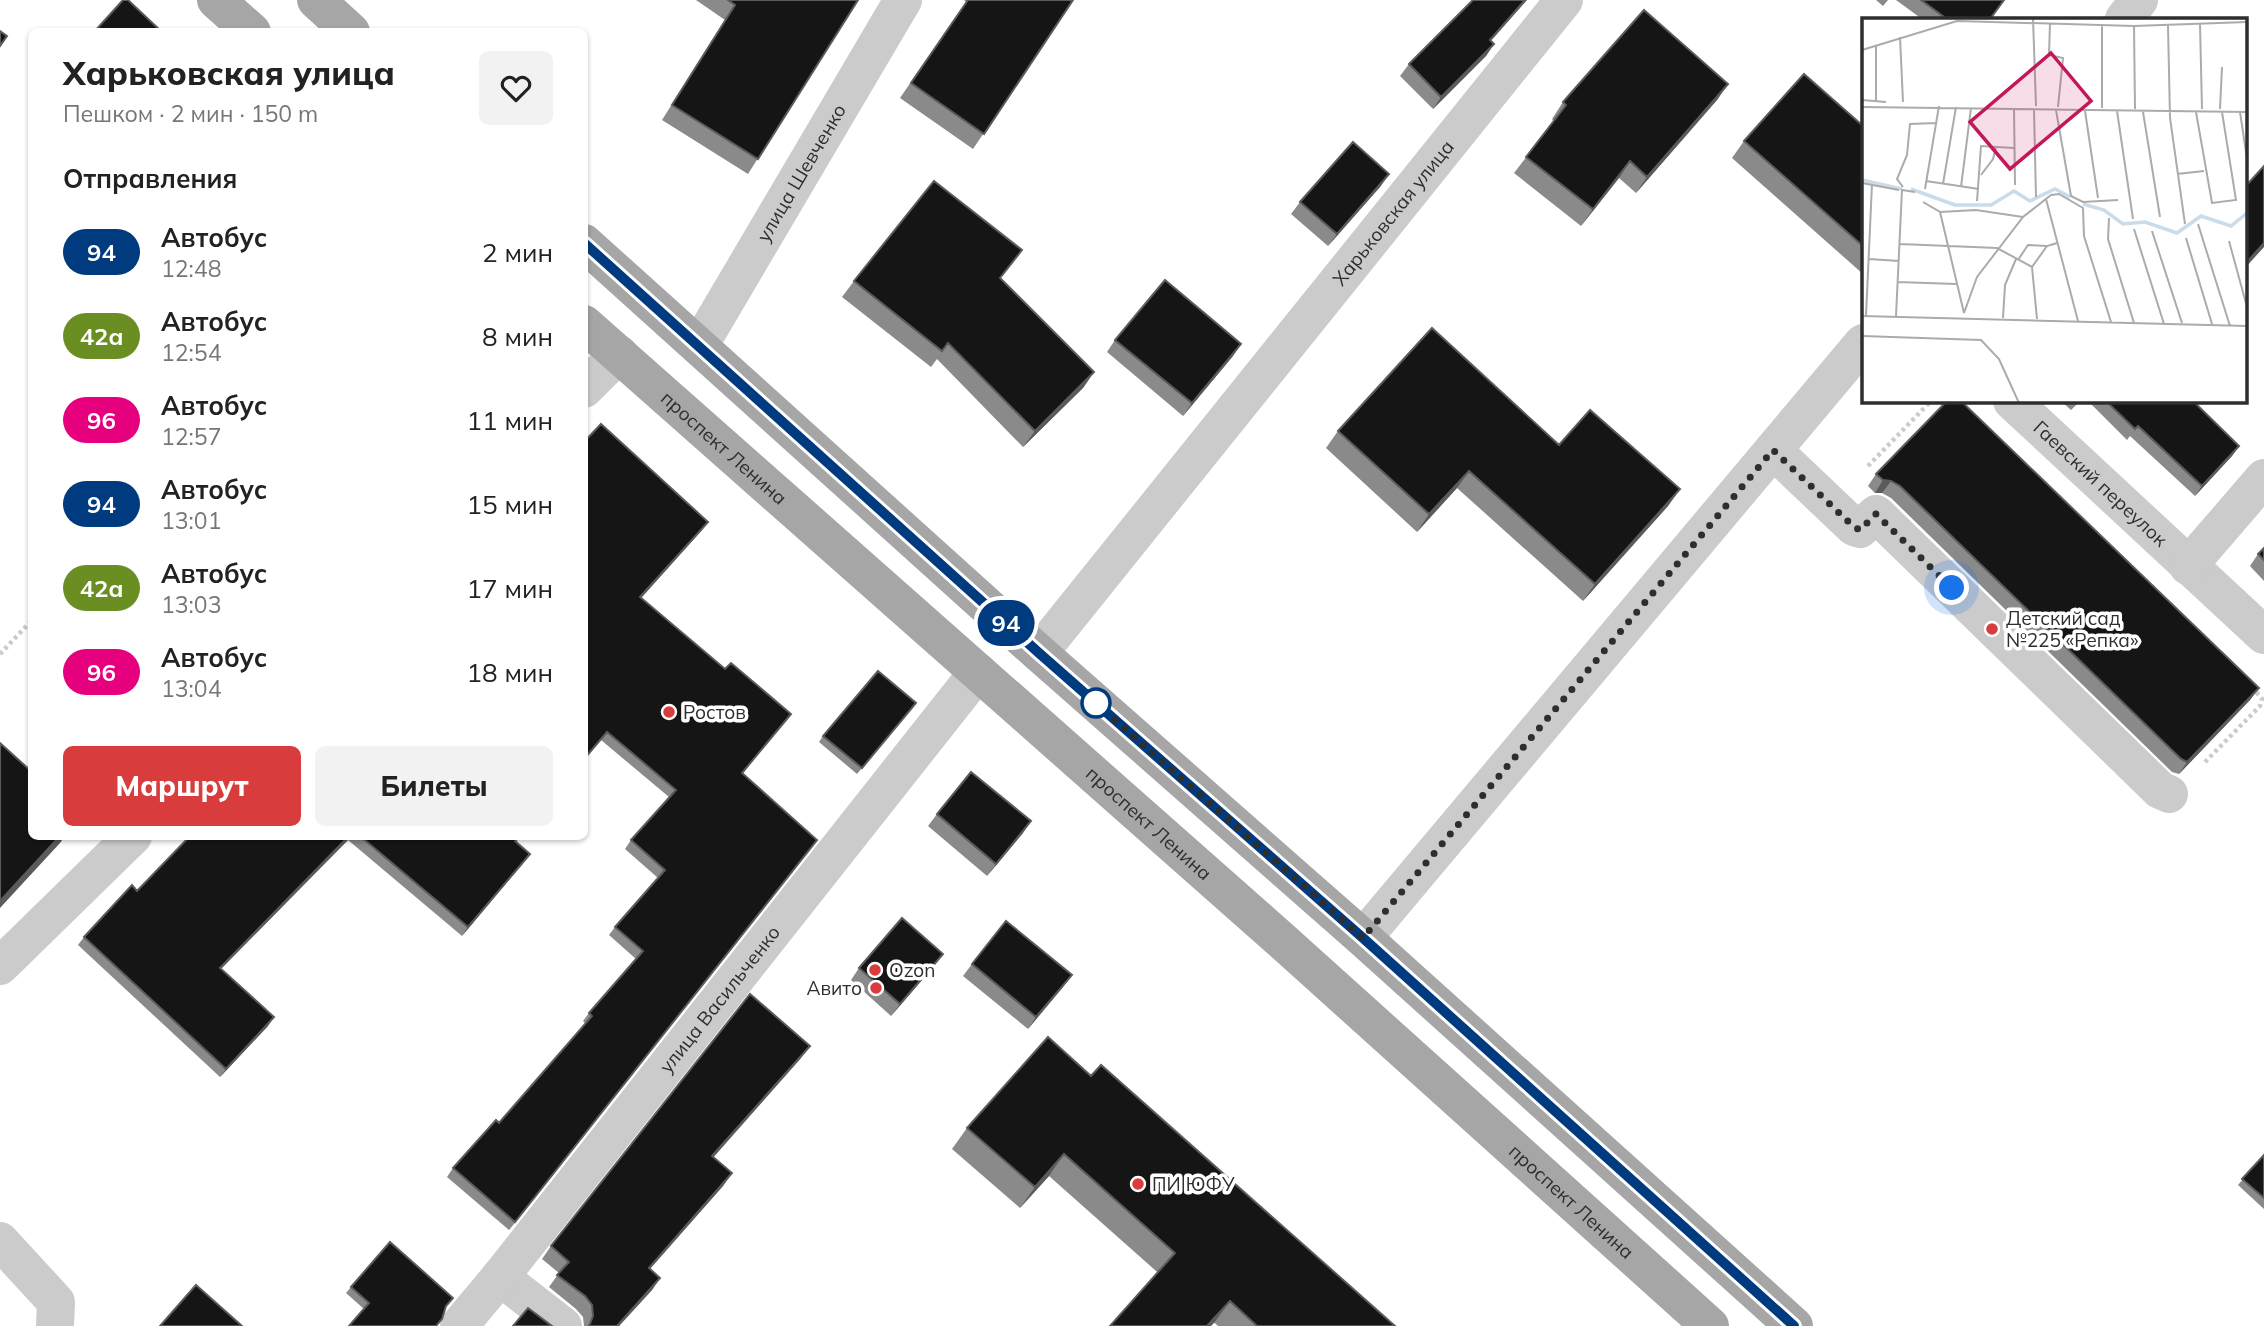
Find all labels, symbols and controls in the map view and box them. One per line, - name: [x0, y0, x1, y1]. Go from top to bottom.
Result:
- inset map: [1862, 18, 2246, 402]
- button: heart: [479, 51, 553, 125]
- text: Харьковская улица: [63, 52, 395, 93]
- text: Пешком · 2 мин · 150 m: [63, 99, 318, 128]
- street label: улица Шевченко: [751, 100, 851, 246]
- street label: Харьковская улица: [1327, 135, 1459, 290]
- text: Отправления: [63, 162, 237, 195]
- text: Автобус: [161, 221, 267, 254]
- text: 2 мин: [482, 236, 553, 269]
- text: 94: [87, 237, 116, 267]
- text: 12:48: [161, 254, 221, 283]
- text: Автобус: [161, 305, 267, 338]
- text: 8 мин: [482, 320, 553, 353]
- text: 42a: [80, 321, 123, 351]
- text: 12:54: [161, 338, 221, 367]
- street label: проспект Ленина: [656, 386, 792, 510]
- text: Автобус: [161, 389, 267, 422]
- text: 11 мин: [466, 404, 553, 437]
- text: 96: [87, 405, 116, 435]
- street label: Гаевский переулок: [2029, 415, 2173, 552]
- text: 12:57: [161, 422, 221, 451]
- text: Автобус: [161, 473, 267, 506]
- text: 15 мин: [466, 488, 553, 521]
- text: 94: [87, 489, 116, 519]
- text: 13:01: [161, 506, 221, 535]
- text: Автобус: [161, 557, 267, 590]
- your location: [1934, 570, 1969, 605]
- text: 17 мин: [466, 572, 553, 605]
- text: 42a: [80, 573, 123, 603]
- text: 13:03: [161, 590, 221, 619]
- line badge: 94: [974, 600, 1038, 646]
- place label: Детский сад №225 «Репка»: [2006, 606, 2138, 652]
- text: 94: [992, 608, 1020, 638]
- marker: Детский сад №225 «Репка»: [1984, 621, 2000, 637]
- text: Автобус: [161, 641, 267, 674]
- text: 18 мин: [466, 656, 553, 689]
- text: 96: [87, 657, 116, 687]
- text: 13:04: [161, 674, 221, 703]
- unlabelled marker: [1081, 688, 1111, 718]
- place label: Ростов: [683, 700, 746, 724]
- marker: Ростов: [661, 704, 677, 720]
- button: Маршрут: [63, 746, 301, 826]
- button: Билеты: [315, 746, 553, 826]
- street label: проспект Ленина: [1081, 761, 1217, 885]
- street label: улица Васильченко: [654, 921, 785, 1078]
- place label: Ozon: [889, 958, 935, 982]
- marker: Ozon: [867, 962, 883, 978]
- place label: Авито: [806, 976, 862, 1000]
- marker: Авито: [868, 980, 884, 996]
- street label: проспект Ленина: [1504, 1139, 1639, 1264]
- place label: ПИ ЮФУ: [1152, 1172, 1235, 1196]
- marker: ПИ ЮФУ: [1130, 1176, 1146, 1192]

